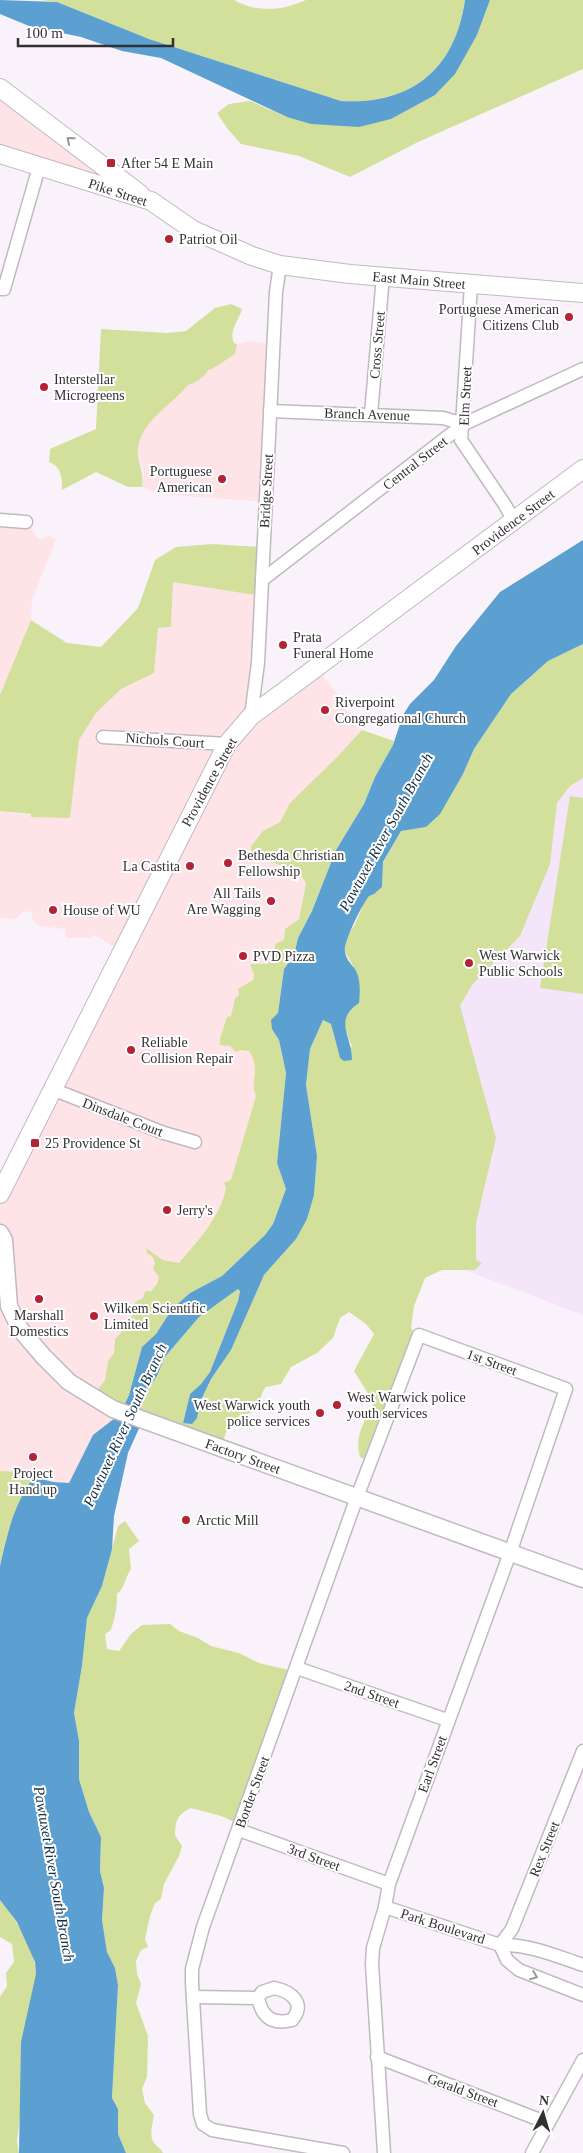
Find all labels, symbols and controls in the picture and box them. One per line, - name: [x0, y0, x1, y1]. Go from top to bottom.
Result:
- scale bar: [18, 15, 172, 47]
- text: 100 m: [25, 25, 63, 41]
- one-way arrow: [67, 138, 76, 146]
- place label: After 54 E Main: [121, 156, 213, 171]
- marker: After 54 E Main: [105, 157, 117, 169]
- street label: Pike Street: [86, 176, 149, 209]
- place label: Patriot Oil: [179, 232, 238, 247]
- marker: Patriot Oil: [163, 233, 175, 245]
- street label: East Main Street: [372, 269, 466, 292]
- place label: Portuguese American Citizens Club: [439, 302, 559, 333]
- street label: Cross Street: [367, 310, 388, 380]
- marker: Portuguese American Citizens Club: [563, 311, 575, 323]
- street label: Elm Street: [456, 366, 475, 426]
- place label: Interstellar Microgreens: [54, 372, 125, 403]
- marker: Interstellar Microgreens: [38, 381, 50, 393]
- street label: Branch Avenue: [324, 406, 410, 423]
- street label: Central Street: [380, 434, 450, 493]
- street label: Bridge Street: [257, 453, 276, 529]
- place label: Portuguese American: [150, 464, 212, 495]
- marker: Portuguese American: [216, 473, 228, 485]
- street label: Providence Street: [469, 487, 557, 558]
- place label: Prata Funeral Home: [293, 630, 373, 661]
- marker: Prata Funeral Home: [277, 639, 289, 651]
- place label: Riverpoint Congregational Church: [335, 695, 466, 726]
- marker: Riverpoint Congregational Church: [319, 704, 331, 716]
- street label: Nichols Court: [125, 730, 205, 751]
- street label: Providence Street: [179, 735, 240, 829]
- water label: Pawtuxet River South Branch: [335, 750, 436, 915]
- place label: Bethesda Christian Fellowship: [238, 848, 344, 879]
- marker: Bethesda Christian Fellowship: [222, 857, 234, 869]
- place label: La Castita: [123, 859, 181, 874]
- marker: La Castita: [184, 860, 196, 872]
- place label: All Tails Are Wagging: [187, 886, 261, 917]
- marker: All Tails Are Wagging: [265, 895, 277, 907]
- place label: House of WU: [63, 903, 141, 918]
- marker: House of WU: [47, 904, 59, 916]
- place label: West Warwick Public Schools: [479, 948, 563, 979]
- place label: PVD Pizza: [253, 949, 316, 964]
- marker: PVD Pizza: [237, 950, 249, 962]
- marker: West Warwick Public Schools: [463, 957, 475, 969]
- place label: Reliable Collision Repair: [141, 1035, 234, 1066]
- marker: Reliable Collision Repair: [125, 1044, 137, 1056]
- street label: Dinsdale Court: [80, 1095, 165, 1140]
- place label: 25 Providence St: [45, 1136, 141, 1151]
- marker: 25 Providence St: [29, 1137, 41, 1149]
- place label: Jerry's: [177, 1203, 213, 1218]
- marker: Jerry's: [161, 1204, 173, 1216]
- marker: Marshall Domestics: [33, 1293, 45, 1305]
- place label: Wilkem Scientific Limited: [104, 1301, 206, 1332]
- place label: Marshall Domestics: [9, 1308, 69, 1339]
- marker: Wilkem Scientific Limited: [88, 1310, 100, 1322]
- water label: Pawtuxet River South Branch: [80, 1341, 170, 1510]
- street label: 1st Street: [465, 1346, 519, 1379]
- place label: West Warwick police youth services: [347, 1390, 466, 1421]
- place label: West Warwick youth police services: [194, 1398, 310, 1429]
- marker: West Warwick police youth services: [331, 1399, 343, 1411]
- marker: West Warwick youth police services: [314, 1407, 326, 1419]
- street label: Factory Street: [203, 1436, 283, 1477]
- marker: Project Hand up: [27, 1451, 39, 1463]
- place label: Project Hand up: [9, 1466, 57, 1497]
- place label: Arctic Mill: [196, 1513, 259, 1528]
- marker: Arctic Mill: [180, 1514, 192, 1526]
- street label: 2nd Street: [342, 1678, 401, 1711]
- street label: Earl Street: [415, 1734, 450, 1795]
- street label: Border Street: [233, 1754, 272, 1830]
- water label: Pawtuxet River South Branch: [31, 1784, 77, 1963]
- street label: Rex Street: [527, 1819, 562, 1879]
- street label: 3rd Street: [286, 1841, 342, 1874]
- street label: Park Boulevard: [399, 1906, 487, 1947]
- one-way arrow: [530, 1970, 538, 1980]
- street label: Gerald Street: [425, 2071, 500, 2110]
- north arrow: [518, 2088, 568, 2138]
- text: N: [538, 2093, 550, 2108]

